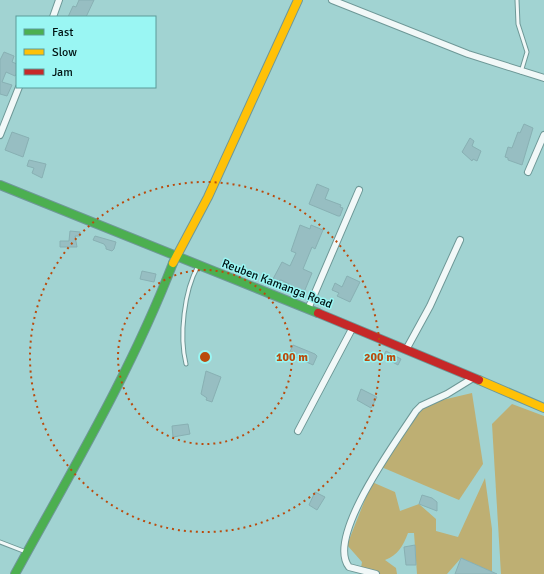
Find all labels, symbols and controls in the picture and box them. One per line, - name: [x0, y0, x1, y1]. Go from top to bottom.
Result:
- legend: [16, 16, 156, 88]
- text: Fast: [52, 25, 73, 40]
- text: Slow: [52, 45, 77, 60]
- text: Jam: [52, 65, 73, 80]
- street label: Reuben Kamanga Road: [220, 256, 334, 312]
- centre of rings: [198, 350, 212, 364]
- text: 100 m: [276, 350, 308, 365]
- text: 200 m: [364, 350, 396, 365]

